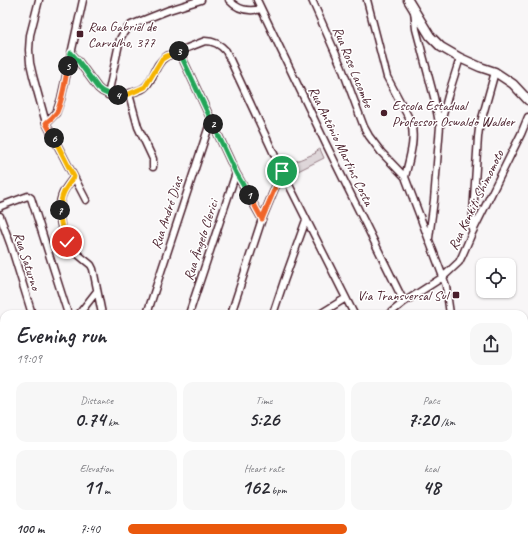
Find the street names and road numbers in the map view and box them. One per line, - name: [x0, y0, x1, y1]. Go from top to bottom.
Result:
- street label: Rua Rose Lacombe: [329, 24, 377, 111]
- street label: Rua Antônio Martins Costa: [305, 84, 378, 210]
- street label: Rua Kenkiti Shimomoto: [444, 146, 508, 253]
- street label: Rua André Dias: [147, 174, 187, 251]
- street label: Rua Ângelo Clerici: [180, 195, 223, 283]
- street label: Rua Saturno: [10, 230, 45, 294]

